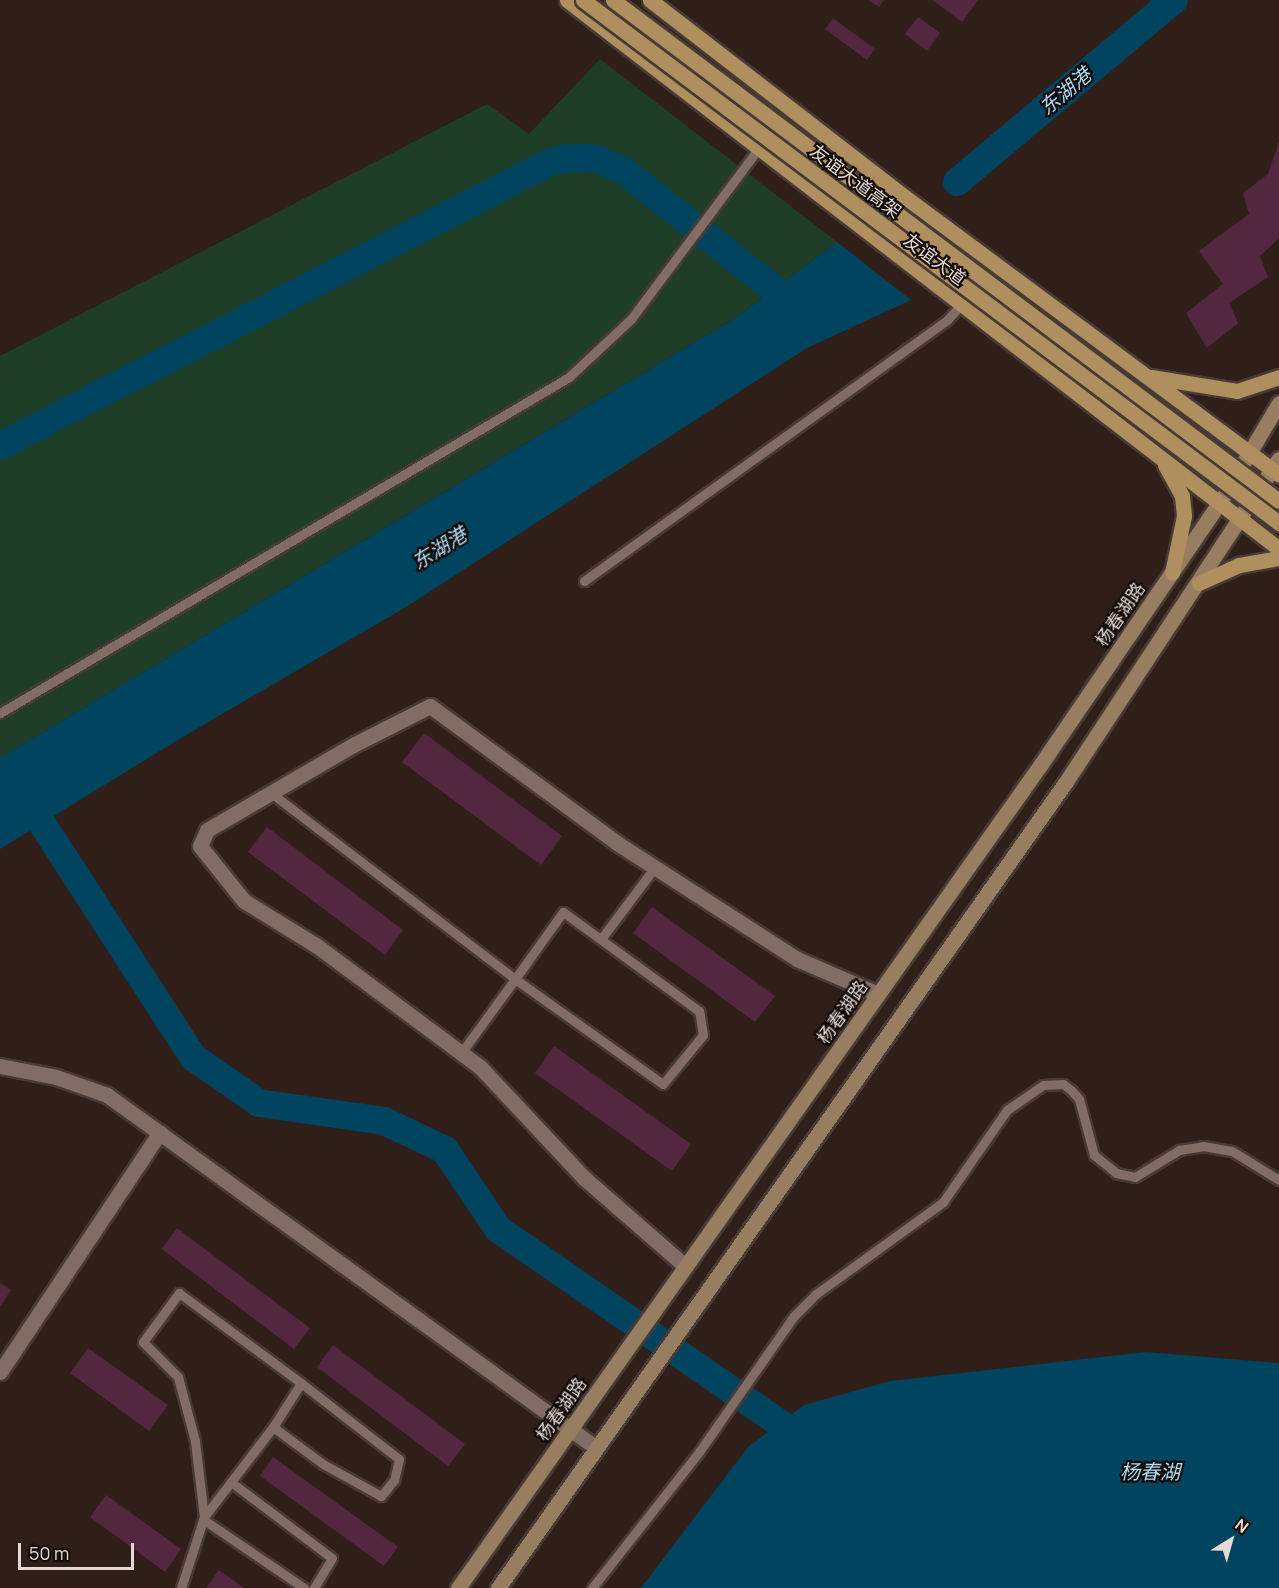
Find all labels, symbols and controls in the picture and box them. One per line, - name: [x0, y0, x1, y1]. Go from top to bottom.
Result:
- water label: 东湖港: [1034, 63, 1096, 119]
- street label: 友谊大道高架: [806, 140, 906, 222]
- street label: 友谊大道: [900, 229, 970, 289]
- water label: 东湖港: [407, 522, 471, 574]
- street label: 杨春湖路: [1091, 578, 1149, 650]
- street label: 杨春湖路: [813, 976, 871, 1048]
- street label: 杨春湖路: [532, 1373, 590, 1445]
- water label: 杨春湖: [1120, 1459, 1180, 1483]
- north arrow: [1201, 1510, 1261, 1570]
- text: N: [1231, 1513, 1253, 1538]
- scale bar: [21, 1531, 136, 1569]
- text: 50 m: [29, 1541, 69, 1565]

